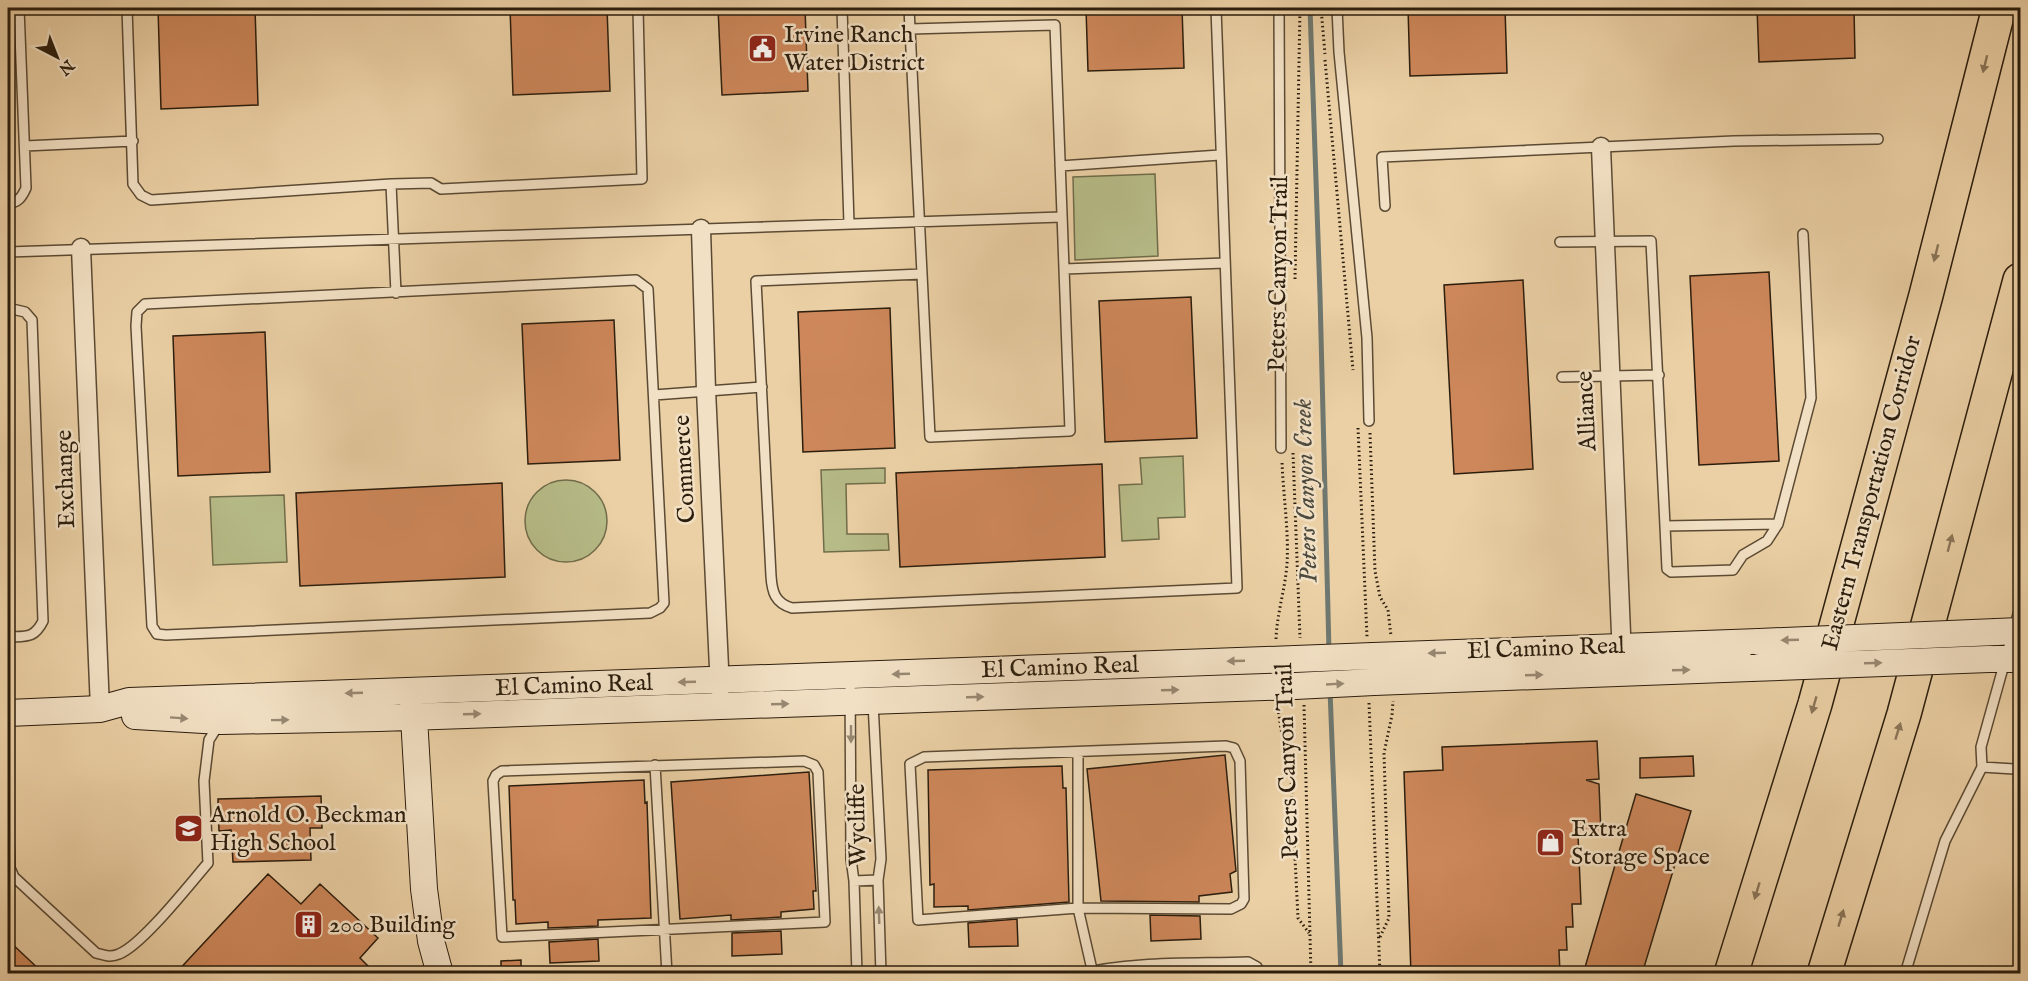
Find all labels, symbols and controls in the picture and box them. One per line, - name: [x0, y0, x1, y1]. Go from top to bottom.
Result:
- place label: Irvine Ranch Water District: [784, 20, 925, 79]
- north arrow: [27, 27, 87, 87]
- public building icon: Irvine Ranch Water District: [747, 33, 779, 65]
- text: N: [54, 54, 78, 79]
- one-way arrow: [1979, 55, 1989, 73]
- street label: Peters Canyon Trail: [1262, 175, 1296, 373]
- one-way arrow: [1931, 244, 1941, 262]
- street label: Eastern Transportation Corridor: [1815, 332, 1929, 654]
- street label: Alliance: [1569, 370, 1605, 453]
- water label: Peters Canyon Creek: [1286, 398, 1326, 584]
- street label: Commerce: [667, 414, 703, 524]
- street label: Exchange: [49, 429, 83, 529]
- one-way arrow: [1946, 534, 1955, 552]
- street label: El Camino Real: [1467, 631, 1626, 667]
- one-way arrow: [1781, 636, 1800, 645]
- one-way arrow: [1427, 648, 1446, 658]
- street label: El Camino Real: [981, 650, 1140, 686]
- one-way arrow: [1227, 657, 1246, 666]
- one-way arrow: [1863, 659, 1882, 668]
- street label: Peters Canyon Trail: [1269, 662, 1307, 860]
- one-way arrow: [1671, 665, 1690, 674]
- street label: El Camino Real: [495, 668, 654, 704]
- one-way arrow: [891, 670, 910, 679]
- one-way arrow: [1525, 670, 1544, 680]
- one-way arrow: [677, 677, 696, 686]
- one-way arrow: [1325, 680, 1344, 689]
- one-way arrow: [1160, 685, 1179, 694]
- one-way arrow: [344, 689, 363, 698]
- one-way arrow: [965, 693, 984, 702]
- one-way arrow: [1809, 696, 1819, 714]
- one-way arrow: [770, 699, 789, 709]
- one-way arrow: [462, 710, 481, 719]
- one-way arrow: [169, 714, 188, 723]
- one-way arrow: [270, 715, 289, 725]
- one-way arrow: [1894, 722, 1903, 740]
- one-way arrow: [846, 725, 856, 744]
- street label: Wycliffe: [842, 783, 874, 867]
- place label: Arnold O. Beckman High School: [209, 800, 407, 859]
- school or university icon: Arnold O. Beckman High School: [173, 813, 205, 845]
- place label: Extra Storage Space: [1571, 814, 1710, 873]
- shop icon: Extra Storage Space: [1534, 827, 1566, 859]
- one-way arrow: [1752, 882, 1761, 900]
- one-way arrow: [875, 906, 884, 925]
- building icon: 200 Building: [292, 909, 324, 941]
- one-way arrow: [1837, 909, 1846, 927]
- place label: 200 Building: [329, 910, 456, 941]

